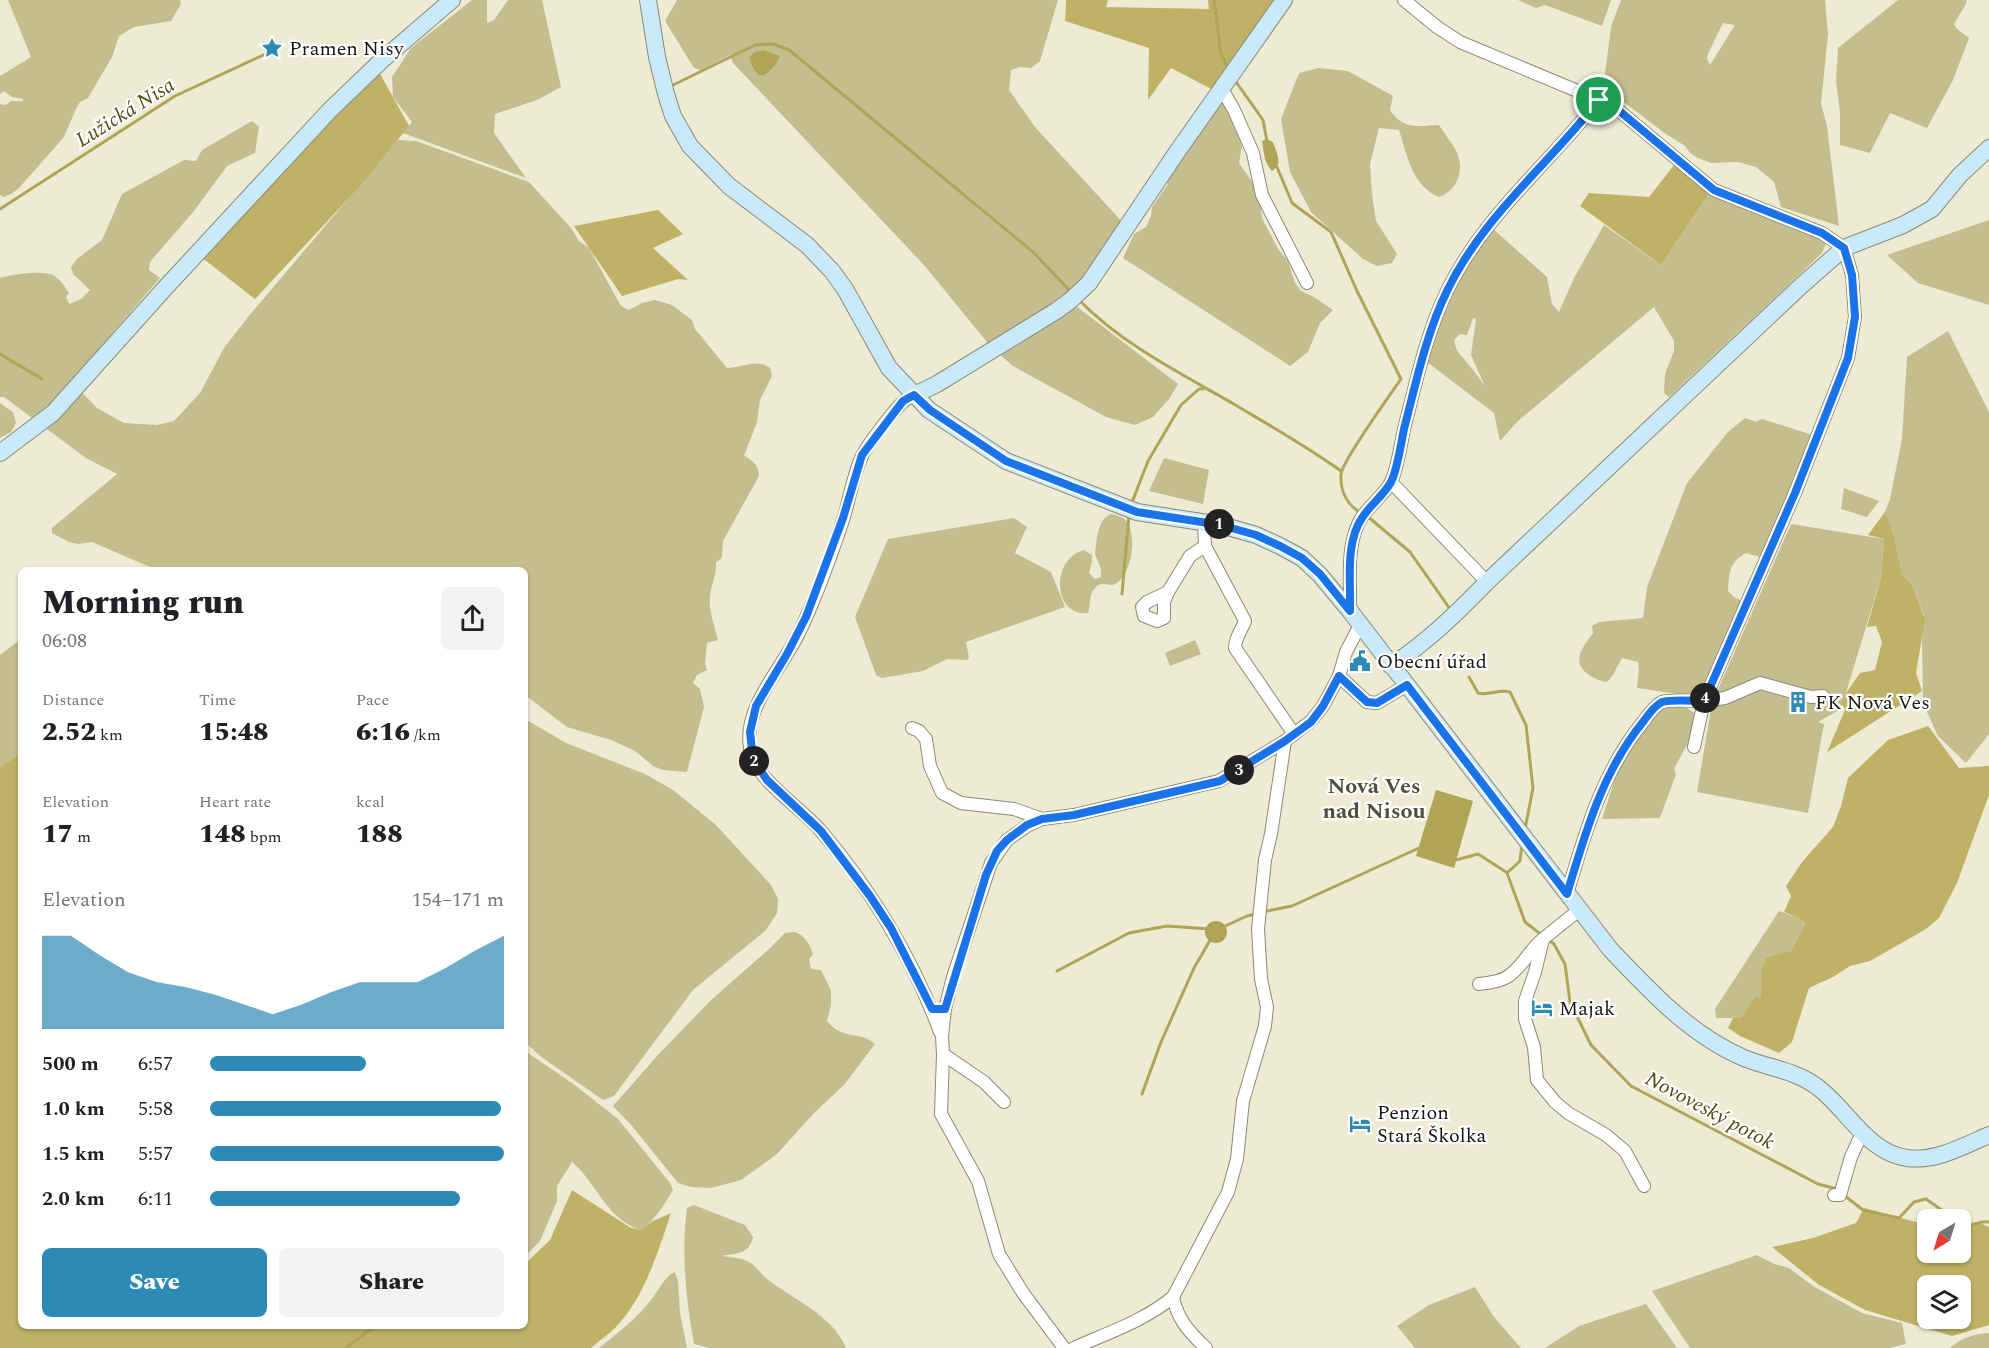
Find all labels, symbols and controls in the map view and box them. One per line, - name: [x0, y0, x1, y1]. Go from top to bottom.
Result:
- place label: Pramen Nisy: [289, 34, 405, 64]
- place icon: Pramen Nisy: [260, 36, 284, 60]
- water label: Lužická Nisa: [70, 69, 182, 156]
- pin: [1573, 74, 1624, 125]
- icon: arrive: [1582, 83, 1615, 116]
- pin: 1: [1204, 509, 1234, 539]
- text: 1: [1215, 512, 1223, 536]
- text: Morning run: [42, 578, 244, 628]
- button: share: [441, 587, 504, 650]
- text: 06:08: [42, 626, 87, 656]
- place label: Obecní úřad: [1377, 647, 1487, 677]
- public building icon: Obecní úřad: [1348, 649, 1372, 673]
- pin: 4: [1690, 683, 1720, 713]
- text: 4: [1701, 686, 1709, 710]
- text: Distance: [42, 688, 104, 712]
- text: Time: [199, 688, 236, 712]
- text: Pace: [356, 688, 389, 712]
- place label: FK Nová Ves: [1815, 688, 1930, 718]
- building icon: FK Nová Ves: [1786, 690, 1810, 714]
- text: 2.52: [42, 712, 96, 752]
- text: 15:48: [199, 712, 269, 752]
- text: 6:16: [356, 712, 410, 752]
- text: km: [96, 723, 123, 747]
- text: /km: [410, 723, 441, 747]
- pin: 2: [739, 746, 769, 776]
- text: 2: [750, 749, 758, 773]
- pin: 3: [1224, 755, 1254, 785]
- text: 3: [1235, 758, 1243, 782]
- district label: Nová Ves nad Nisou: [1322, 770, 1426, 828]
- text: Elevation: [42, 790, 109, 814]
- text: Heart rate: [199, 790, 271, 814]
- text: kcal: [356, 790, 385, 814]
- text: 17: [42, 814, 73, 854]
- text: 148: [199, 814, 246, 854]
- text: 188: [356, 814, 403, 854]
- text: m: [73, 825, 91, 849]
- text: bpm: [246, 825, 282, 849]
- text: Elevation: [42, 885, 126, 915]
- text: 154–171 m: [412, 885, 504, 915]
- place label: Majak: [1559, 994, 1615, 1024]
- hotel icon: Majak: [1530, 996, 1554, 1020]
- text: 500 m: [42, 1049, 99, 1079]
- text: 6:57: [138, 1049, 173, 1079]
- water label: Novoveský potok: [1639, 1063, 1780, 1159]
- text: 1.0 km: [42, 1094, 105, 1124]
- text: 5:58: [138, 1094, 173, 1124]
- place label: Penzion Stará Školka: [1377, 1098, 1487, 1151]
- hotel icon: Penzion Stará Školka: [1348, 1112, 1372, 1136]
- text: 1.5 km: [42, 1139, 105, 1169]
- text: 5:57: [138, 1139, 173, 1169]
- text: 2.0 km: [42, 1184, 105, 1214]
- text: 6:11: [138, 1184, 173, 1214]
- north arrow: [1917, 1209, 1971, 1263]
- map controls: [1917, 1209, 1971, 1329]
- button: Save: [42, 1248, 267, 1317]
- button: Share: [279, 1248, 504, 1317]
- button: layers: [1917, 1275, 1971, 1329]

